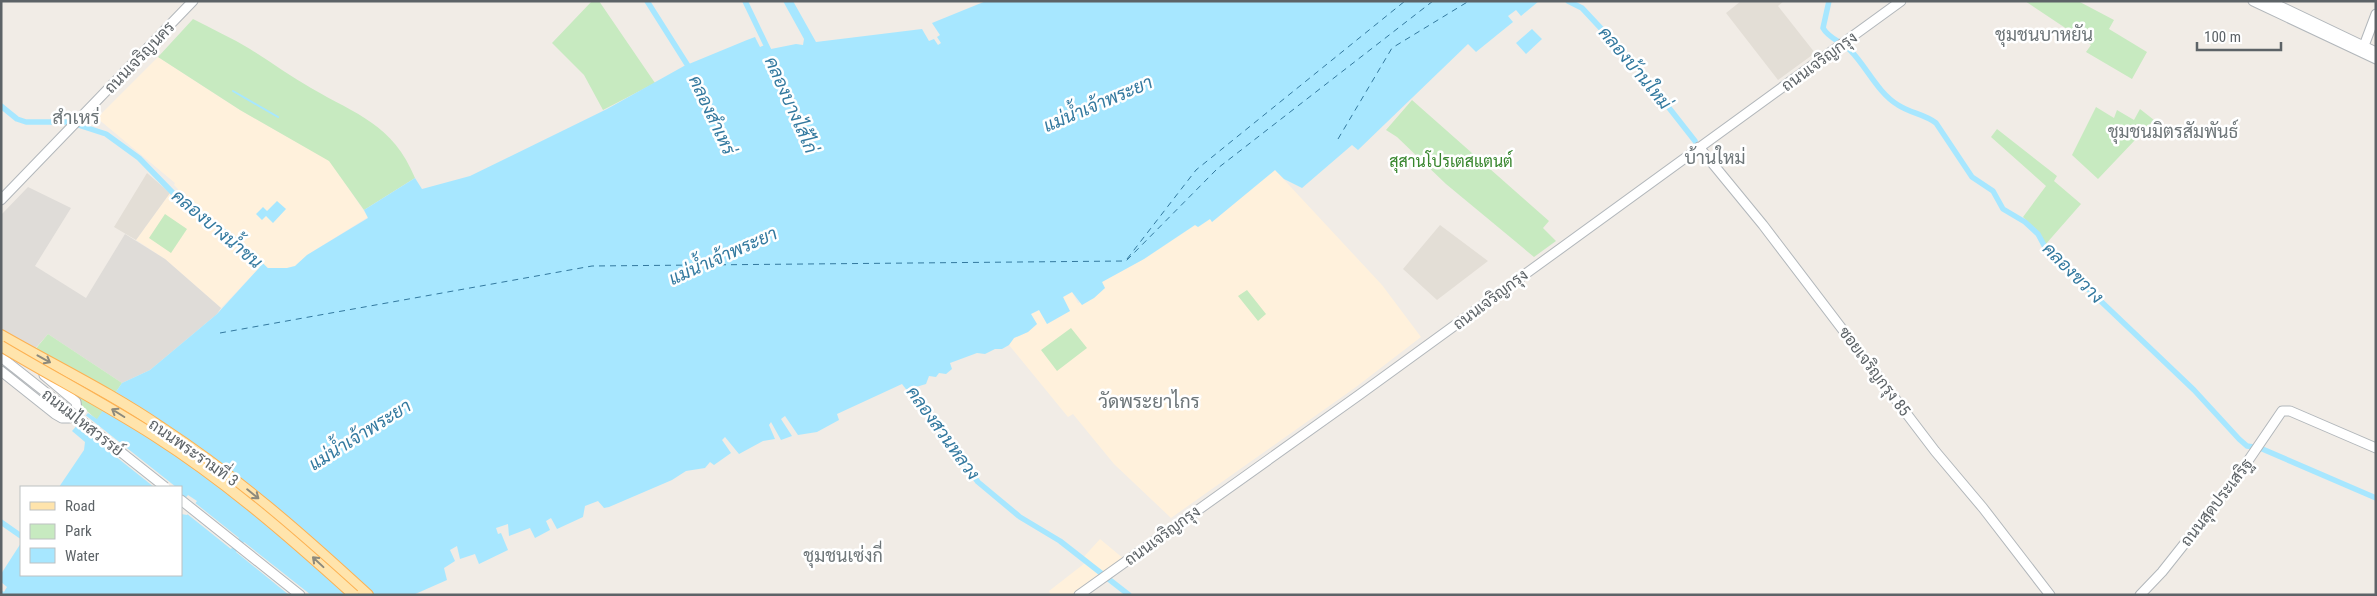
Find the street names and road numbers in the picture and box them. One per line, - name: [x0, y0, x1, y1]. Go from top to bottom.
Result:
- street label: ถนนเจริญนคร: [101, 17, 178, 97]
- street label: ถนนเจริญกรุง: [1778, 28, 1862, 97]
- street label: ถนนเจริญกรุง: [1449, 265, 1533, 335]
- street label: ซอยเจริญกรุง 85: [1833, 323, 1914, 421]
- street label: ถนนมไหสวรรย์: [38, 382, 129, 460]
- street label: ถนนพระรามที่ 3: [145, 410, 245, 490]
- street label: ถนนสุดประเสริฐ: [2176, 455, 2258, 551]
- street label: ถนนเจริญกรุง: [1121, 502, 1205, 571]

